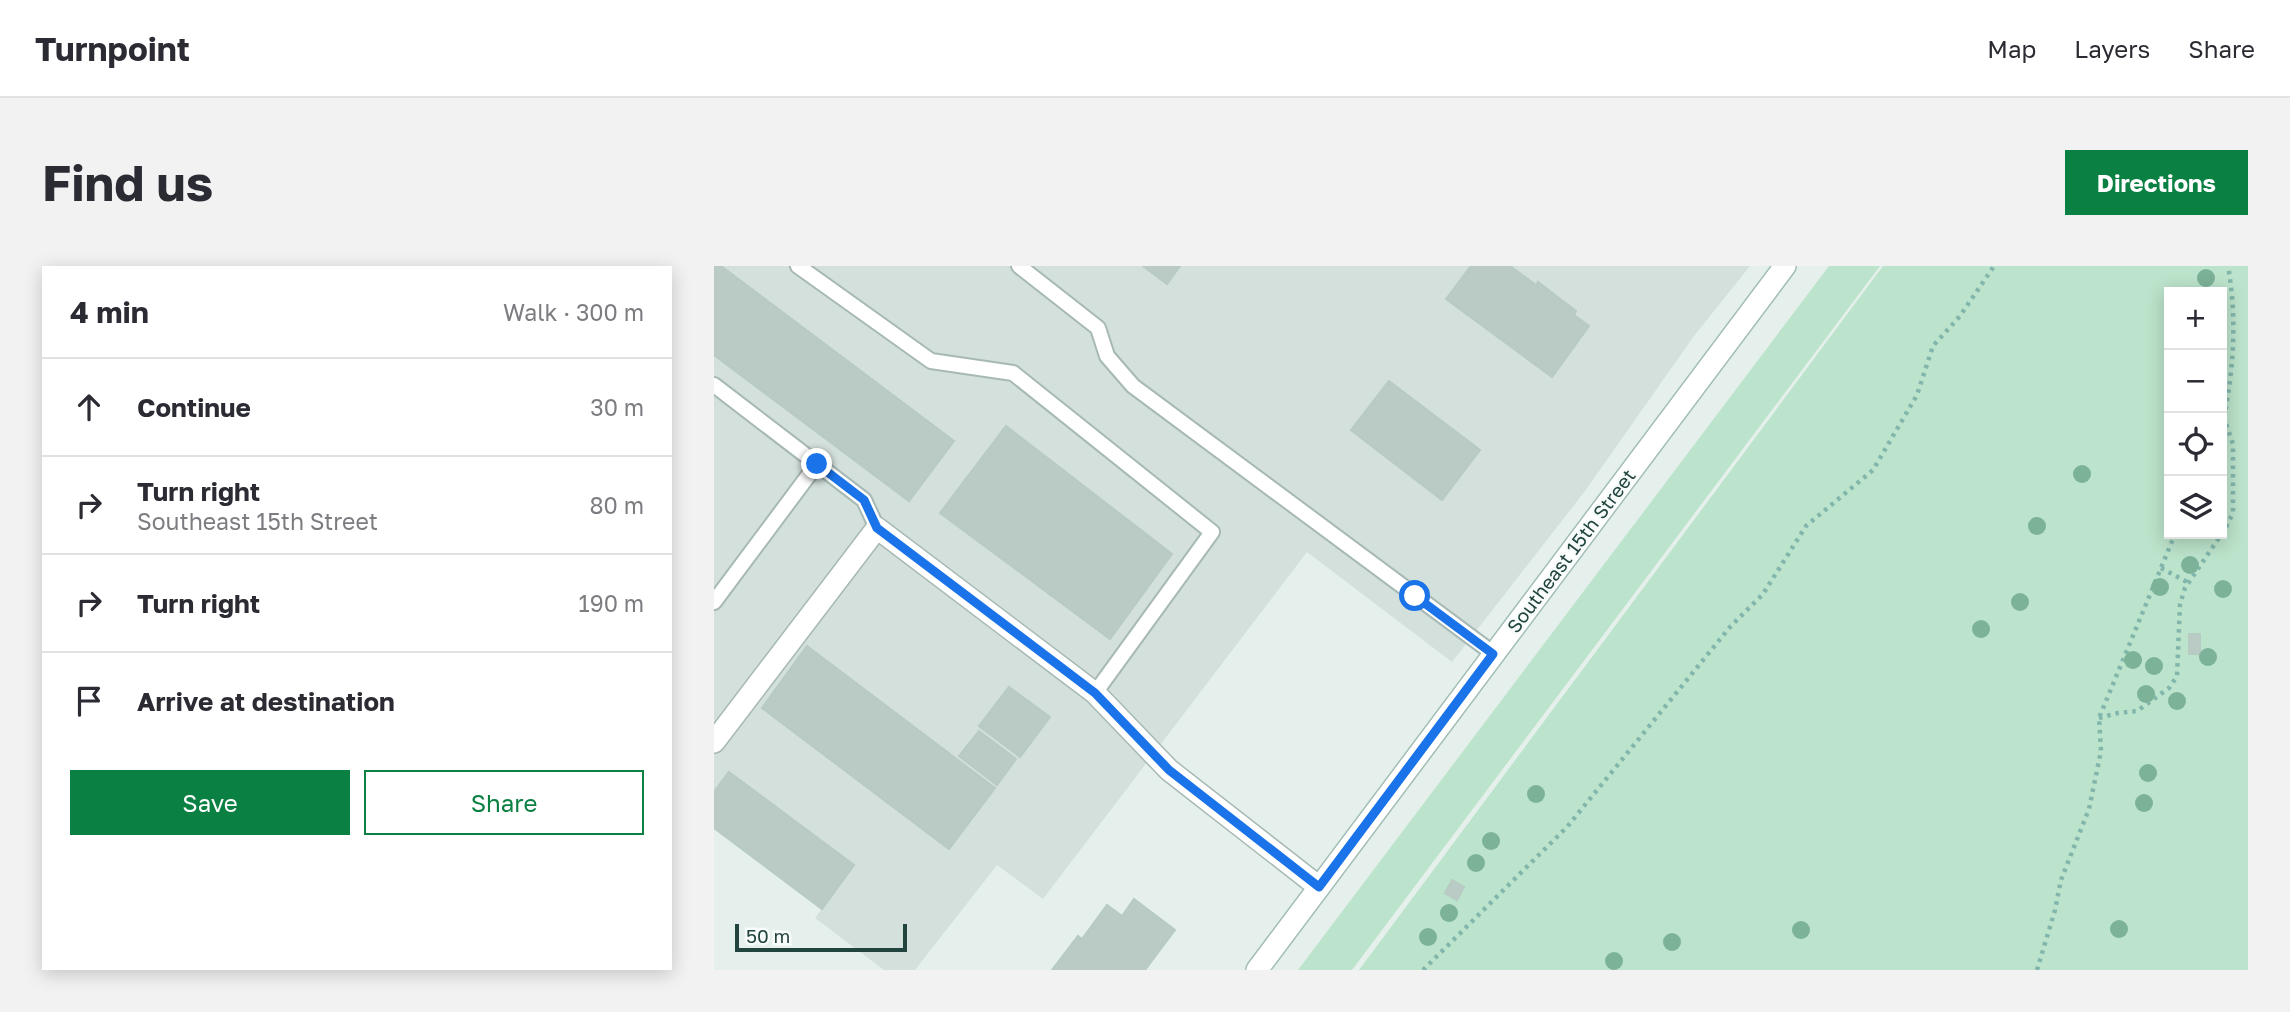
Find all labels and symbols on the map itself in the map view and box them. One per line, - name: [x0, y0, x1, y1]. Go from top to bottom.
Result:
- route end: [801, 448, 832, 479]
- street label: Southeast 15th Street: [1502, 464, 1640, 637]
- route start: [1399, 580, 1430, 611]
- scale bar: [735, 921, 906, 953]

